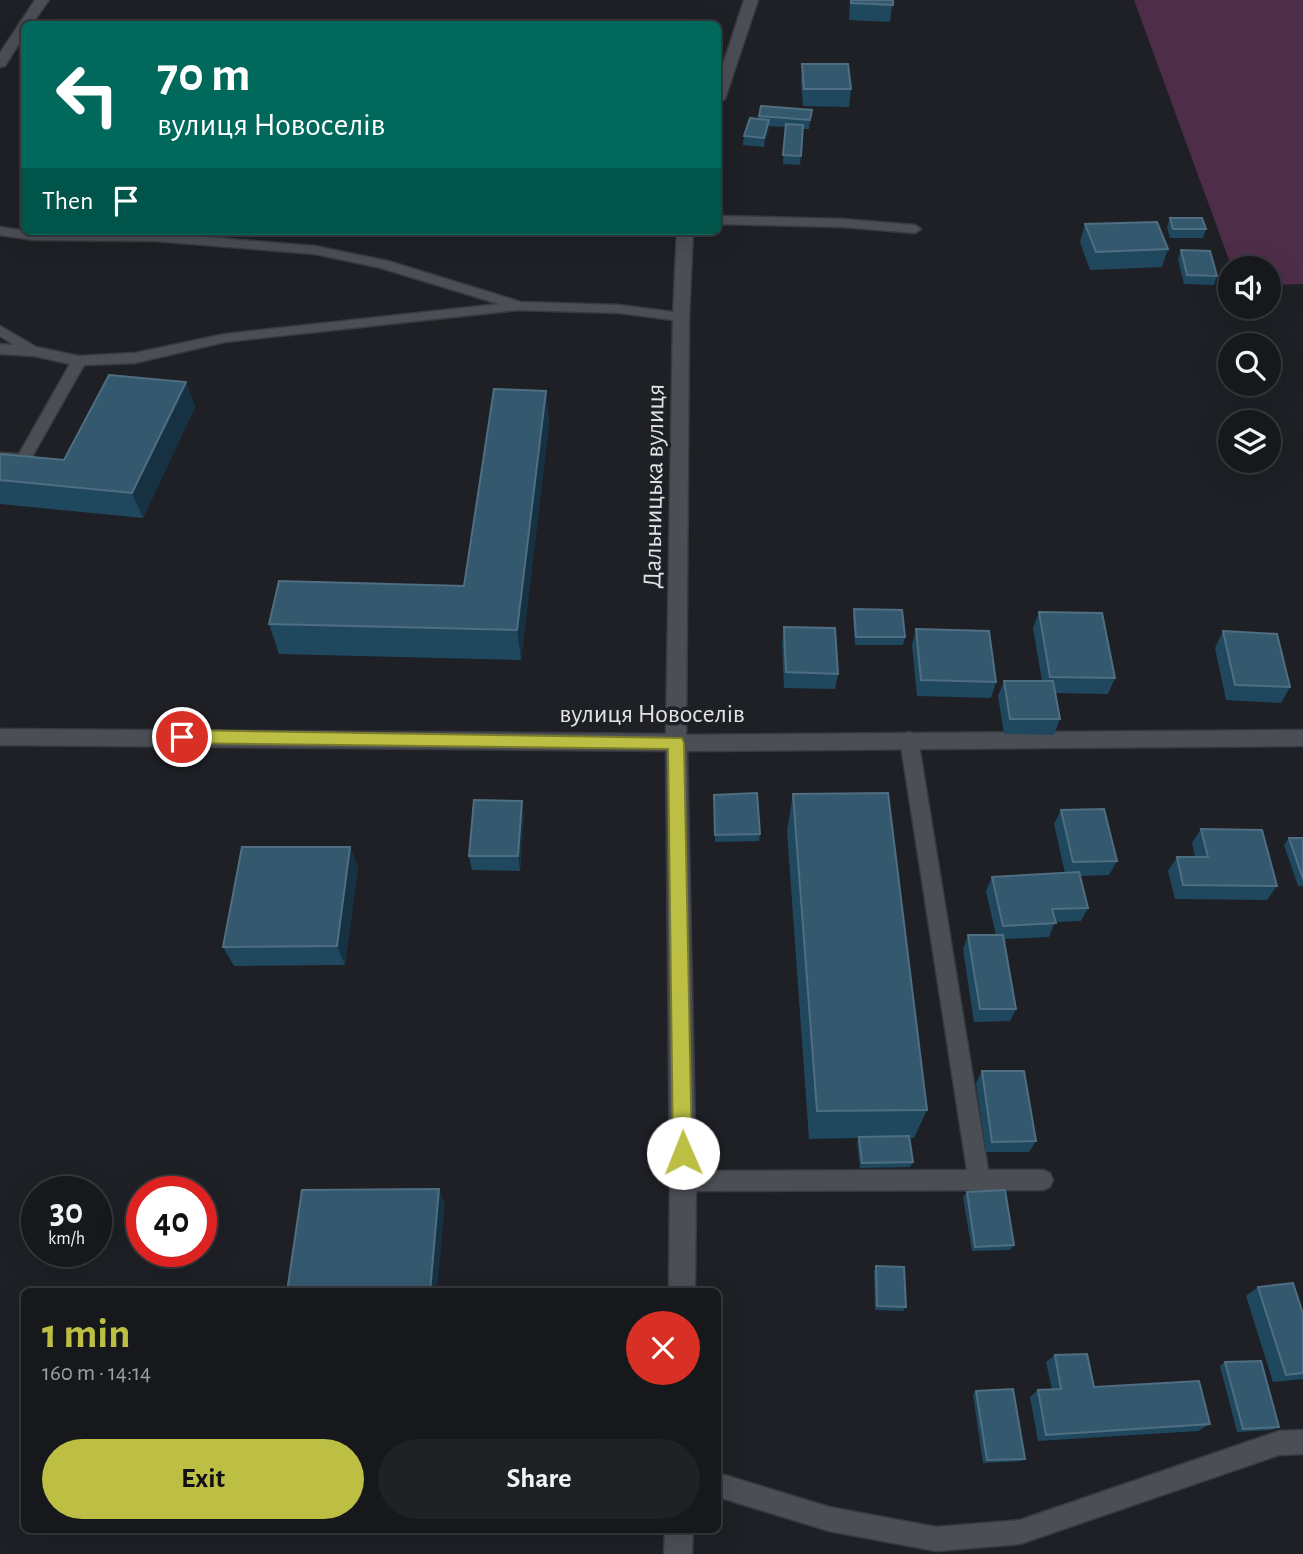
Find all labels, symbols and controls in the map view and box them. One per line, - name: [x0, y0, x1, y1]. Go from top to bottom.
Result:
- icon: left: [42, 49, 133, 140]
- text: 70 m: [157, 51, 251, 100]
- text: вулиця Новоселів: [157, 109, 385, 141]
- icon: arrive: [107, 182, 145, 220]
- text: Then: [42, 188, 93, 214]
- map controls: [1218, 256, 1281, 473]
- button: sound: [1218, 256, 1281, 319]
- button: search: [1218, 333, 1281, 396]
- street label: Дальницька вулиця: [639, 383, 669, 589]
- button: layers: [1218, 410, 1281, 473]
- street label: вулиця Новоселів: [559, 701, 745, 727]
- pin: [152, 707, 212, 767]
- icon: arrive: [163, 718, 201, 756]
- position arrow: [646, 1116, 720, 1190]
- speed limit sign: 40: [126, 1176, 217, 1267]
- text: 30: [50, 1195, 83, 1230]
- text: km/h: [48, 1230, 85, 1248]
- button: close: [626, 1311, 700, 1385]
- text: 1 min: [42, 1313, 131, 1355]
- text: 160 m · 14:14: [42, 1362, 151, 1385]
- button: Exit: [42, 1439, 364, 1519]
- button: Share: [378, 1439, 700, 1519]

